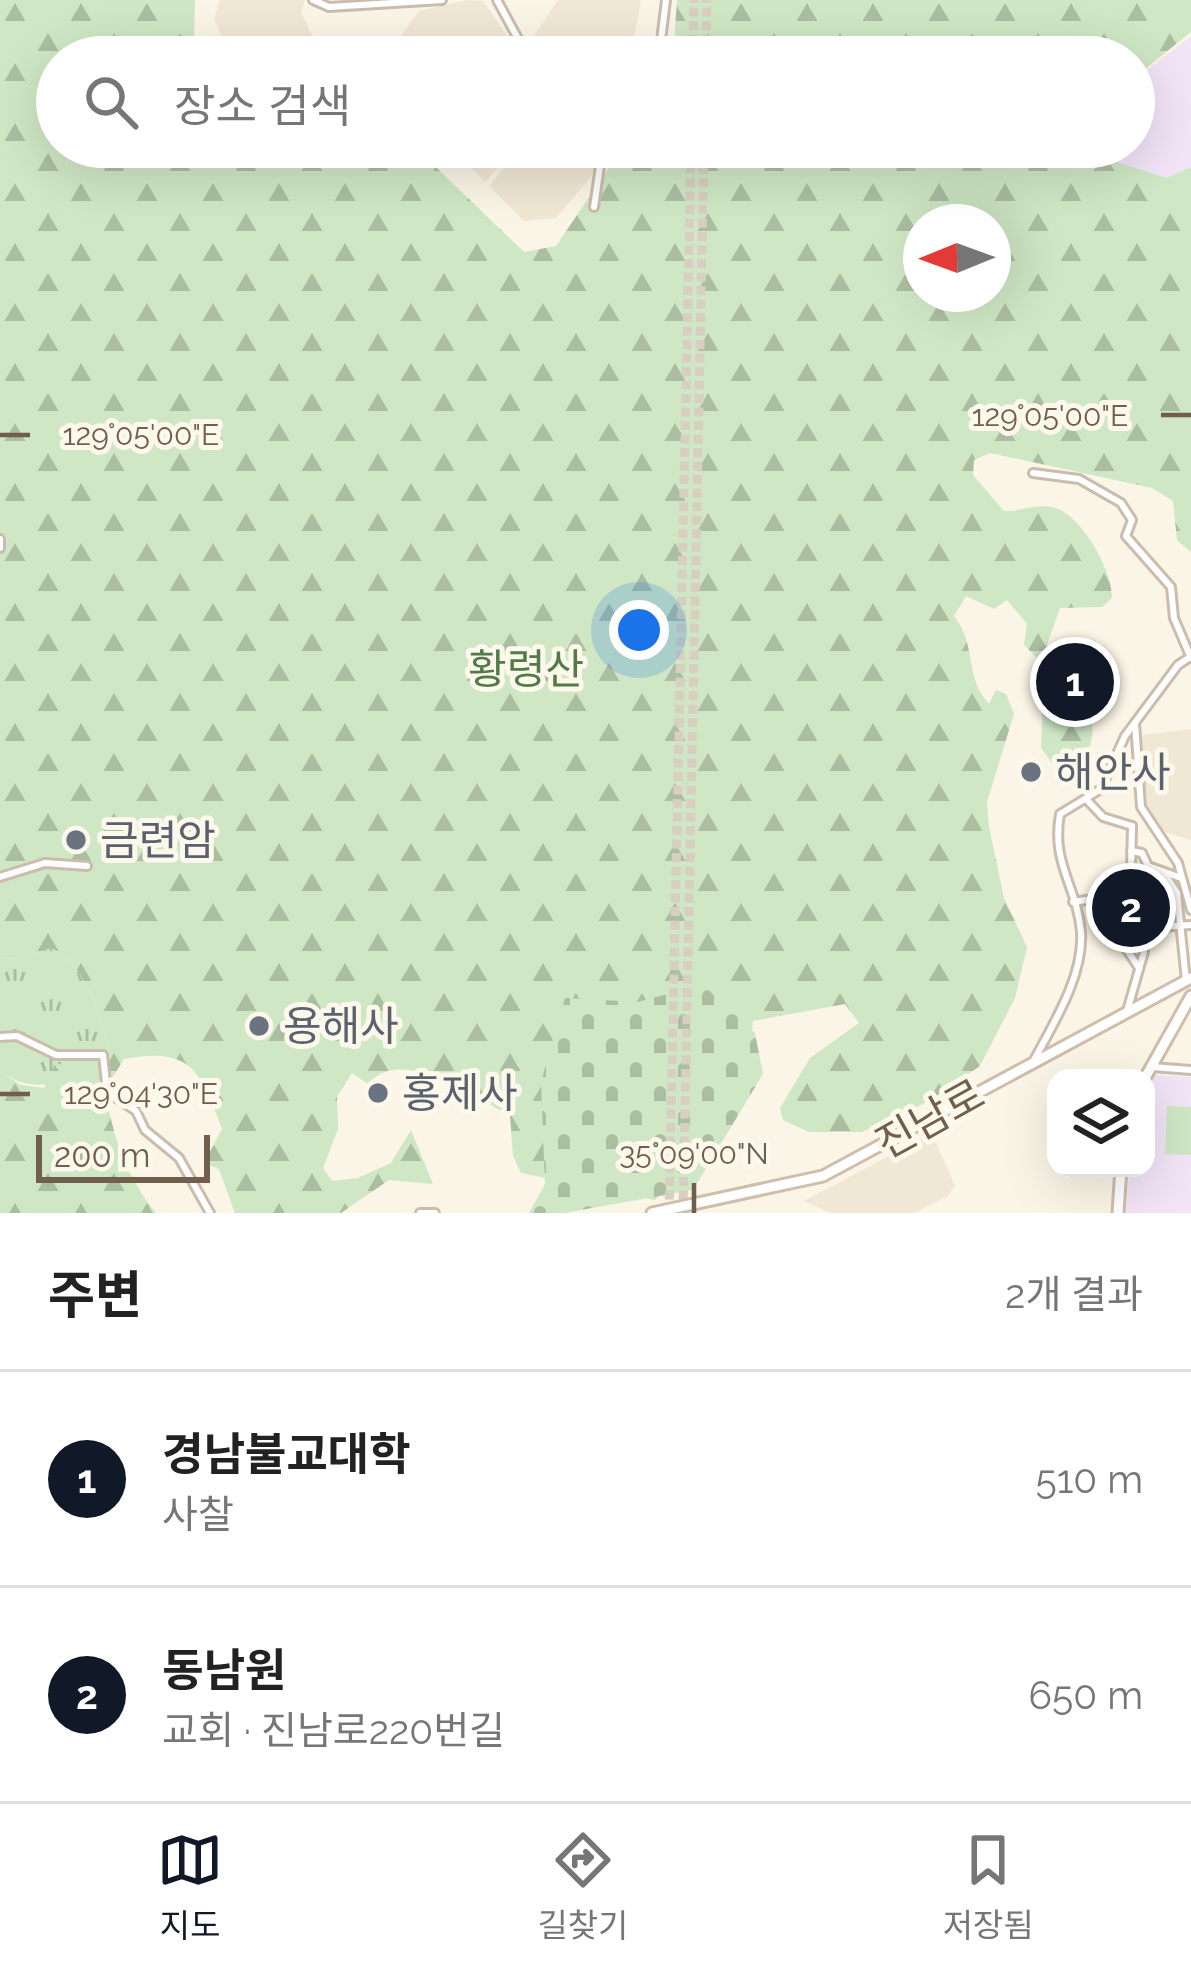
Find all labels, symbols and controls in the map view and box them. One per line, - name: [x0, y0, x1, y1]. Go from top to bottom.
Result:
- search box: [36, 36, 1155, 168]
- icon: search: [78, 69, 144, 135]
- text: 장소 검색: [174, 80, 351, 133]
- north arrow: [903, 204, 1011, 312]
- text: 129°05'00"E: [972, 398, 1128, 433]
- text: 129°05'00"E: [63, 417, 219, 452]
- your location: [609, 600, 669, 660]
- pin: 1: [1036, 637, 1114, 727]
- park label: 황령산: [468, 645, 584, 694]
- place label: 해안사: [1055, 748, 1171, 797]
- marker: 해안사: [1018, 759, 1044, 785]
- place label: 금련암: [100, 816, 216, 865]
- marker: 금련암: [63, 827, 89, 853]
- pin: 2: [1092, 863, 1170, 953]
- place label: 용해사: [283, 1002, 399, 1051]
- marker: 용해사: [246, 1013, 272, 1039]
- place label: 홍제사: [402, 1069, 518, 1118]
- street label: 진남로: [867, 1069, 993, 1169]
- map controls: [1047, 1069, 1155, 1177]
- button: layers: [1047, 1069, 1155, 1177]
- text: 129°04'30"E: [64, 1076, 218, 1111]
- marker: 홍제사: [365, 1080, 391, 1106]
- scale bar: [36, 1129, 210, 1182]
- text: 200 m: [54, 1136, 150, 1175]
- text: 35°09'00"N: [619, 1136, 769, 1171]
- text: 주변: [48, 1265, 142, 1325]
- text: 2개 결과: [1005, 1271, 1143, 1317]
- text: 경남불교대학: [162, 1428, 410, 1481]
- text: 1: [77, 1456, 97, 1502]
- text: 510 m: [1035, 1456, 1143, 1502]
- text: 사찰: [162, 1491, 234, 1537]
- text: 동남원: [162, 1644, 286, 1697]
- text: 2: [76, 1672, 98, 1718]
- text: 650 m: [1029, 1672, 1143, 1718]
- text: 교회 · 진남로220번길: [162, 1707, 505, 1753]
- tab: 지도: [157, 1827, 223, 1947]
- tab: 길찾기: [537, 1827, 628, 1947]
- tab: 저장됨: [943, 1827, 1034, 1947]

